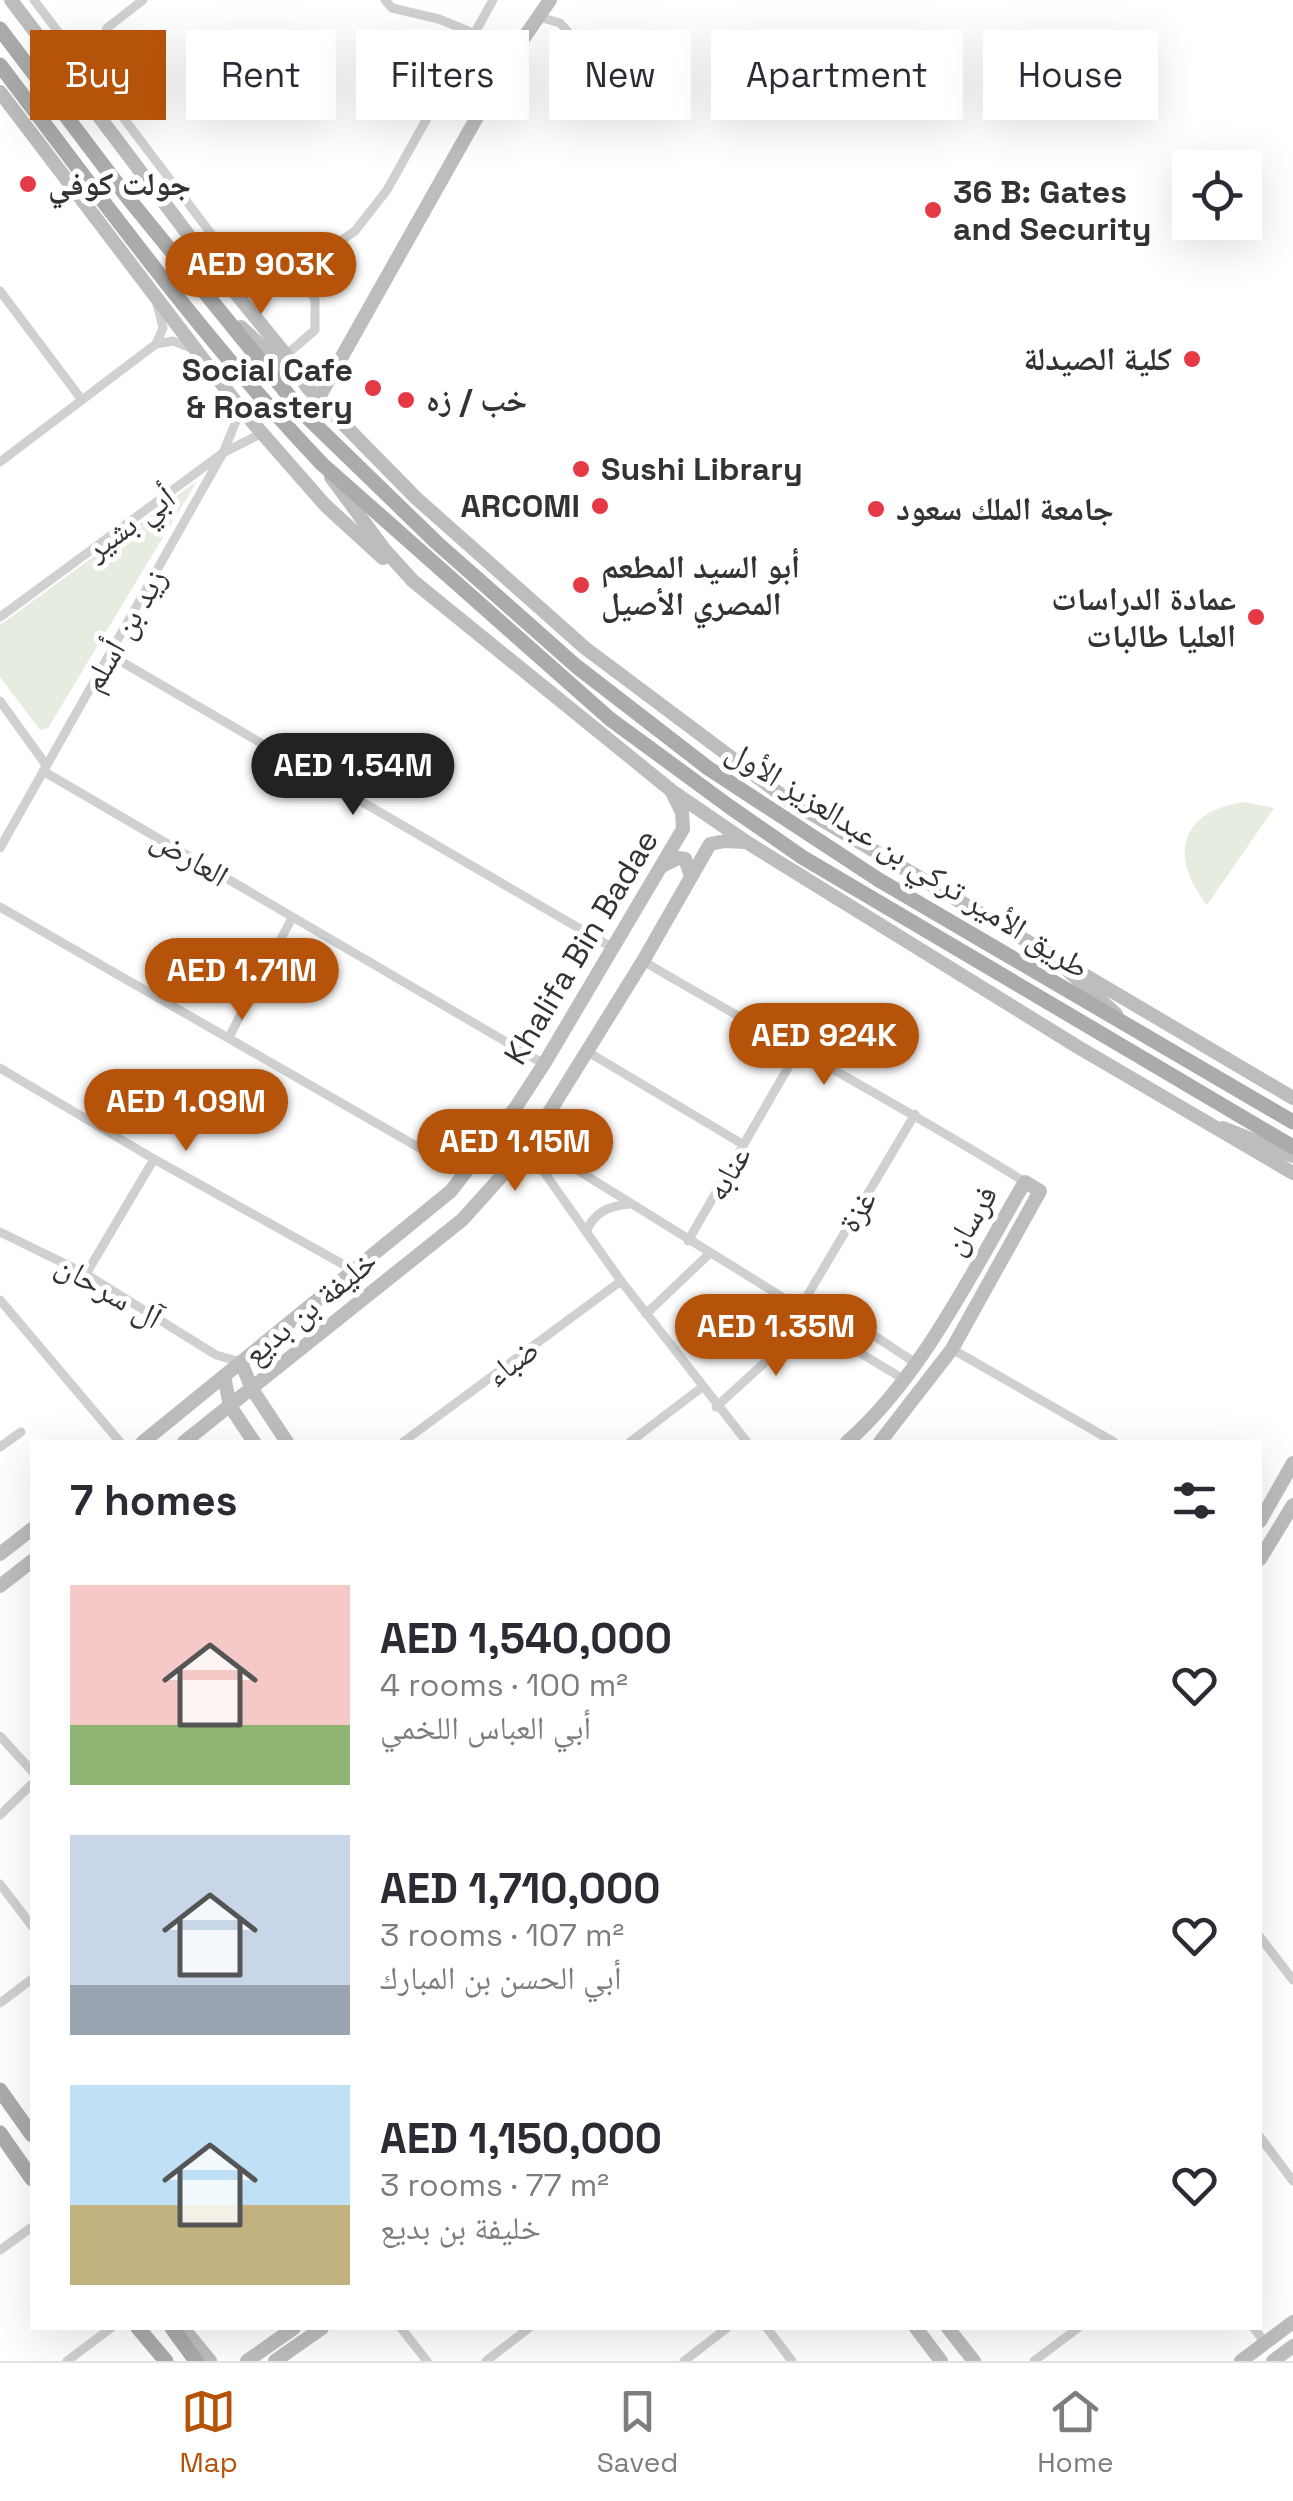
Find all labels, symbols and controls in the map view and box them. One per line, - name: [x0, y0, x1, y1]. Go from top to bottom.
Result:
- chip: Buy: [30, 30, 166, 120]
- chip: Rent: [186, 30, 336, 120]
- chip: Filters: [356, 30, 529, 120]
- chip: New: [549, 30, 691, 120]
- chip: Apartment: [711, 30, 963, 120]
- chip: House: [983, 30, 1158, 120]
- map controls: [1172, 150, 1262, 240]
- button: locate: [1172, 150, 1262, 240]
- place label: جولت كوفي: [48, 164, 191, 209]
- place label: 36 B: Gates and Security: [953, 172, 1152, 249]
- marker: جولت كوفي: [17, 173, 39, 195]
- marker: 36 B: Gates and Security: [922, 199, 944, 221]
- pin: AED 903K: [158, 232, 364, 317]
- text: AED 903K: [187, 244, 335, 284]
- place label: كلية الصيدلة: [1023, 339, 1172, 379]
- marker: كلية الصيدلة: [1181, 348, 1203, 370]
- place label: Social Cafe & Roastery: [182, 350, 353, 427]
- marker: Social Cafe & Roastery: [362, 377, 384, 399]
- place label: خب / زه: [426, 380, 527, 420]
- marker: خب / زه: [395, 389, 417, 411]
- place label: Sushi Library: [601, 449, 803, 489]
- marker: Sushi Library: [570, 458, 592, 480]
- street label: أبي بشير: [77, 477, 186, 574]
- place label: ARCOMI: [461, 486, 580, 526]
- place label: جامعة الملك سعود: [896, 489, 1114, 529]
- marker: ARCOMI: [589, 495, 611, 517]
- marker: جامعة الملك سعود: [865, 498, 887, 520]
- place label: أبو السيد المطعم المصري اﻷصيل: [601, 547, 800, 629]
- street label: زيد بن أسلم: [73, 561, 176, 699]
- marker: أبو السيد المطعم المصري اﻷصيل: [570, 574, 592, 596]
- place label: عمادة الدراسات العليا طالبات: [1051, 579, 1236, 656]
- marker: عمادة الدراسات العليا طالبات: [1245, 606, 1267, 628]
- street label: طريق الأمير تركي بن عبدالعزيز الأول: [717, 731, 1097, 992]
- pin: AED 1.54M: [239, 733, 467, 818]
- text: AED 1.54M: [273, 745, 433, 785]
- street label: العارض: [144, 818, 236, 896]
- street label: Khalifa Bin Badae: [495, 822, 667, 1072]
- pin: AED 1.71M: [128, 938, 356, 1023]
- text: AED 1.71M: [167, 950, 317, 990]
- pin: AED 924K: [721, 1003, 927, 1088]
- text: AED 924K: [751, 1015, 897, 1055]
- pin: AED 1.09M: [72, 1069, 300, 1154]
- text: AED 1.09M: [106, 1081, 266, 1121]
- pin: AED 1.15M: [401, 1109, 629, 1194]
- text: AED 1.15M: [439, 1121, 591, 1161]
- street label: عنابه: [696, 1138, 760, 1208]
- street label: فرسان: [934, 1178, 1006, 1262]
- street label: غزة: [829, 1183, 885, 1239]
- street label: خليفة بن بديع: [235, 1241, 385, 1373]
- street label: آل سرحان: [49, 1245, 170, 1338]
- pin: AED 1.35M: [662, 1294, 890, 1379]
- text: AED 1.35M: [697, 1306, 855, 1346]
- street label: ضباء: [477, 1329, 547, 1395]
- icon: filters: [1167, 1473, 1222, 1528]
- text: 7 homes: [70, 1474, 238, 1527]
- text: AED 1,540,000: [380, 1612, 672, 1665]
- icon: home: [150, 1625, 270, 1745]
- icon: heart: [1167, 1658, 1222, 1713]
- text: 4 rooms · 100 m²: [380, 1665, 628, 1705]
- text: أبي العباس اللخمي: [380, 1708, 591, 1748]
- text: AED 1,710,000: [380, 1862, 660, 1915]
- icon: home: [150, 1875, 270, 1995]
- icon: heart: [1167, 1908, 1222, 1963]
- text: 3 rooms · 107 m²: [380, 1915, 624, 1955]
- text: أبي الحسن بن المبارك: [380, 1958, 622, 1998]
- text: AED 1,150,000: [380, 2112, 662, 2165]
- icon: home: [150, 2125, 270, 2245]
- icon: heart: [1167, 2158, 1222, 2213]
- text: 3 rooms · 77 m²: [380, 2165, 609, 2205]
- text: خليفة بن بديع: [380, 2208, 541, 2248]
- tab: Map: [179, 2384, 238, 2480]
- tab: Saved: [597, 2384, 678, 2480]
- tab: Home: [1037, 2384, 1114, 2480]

